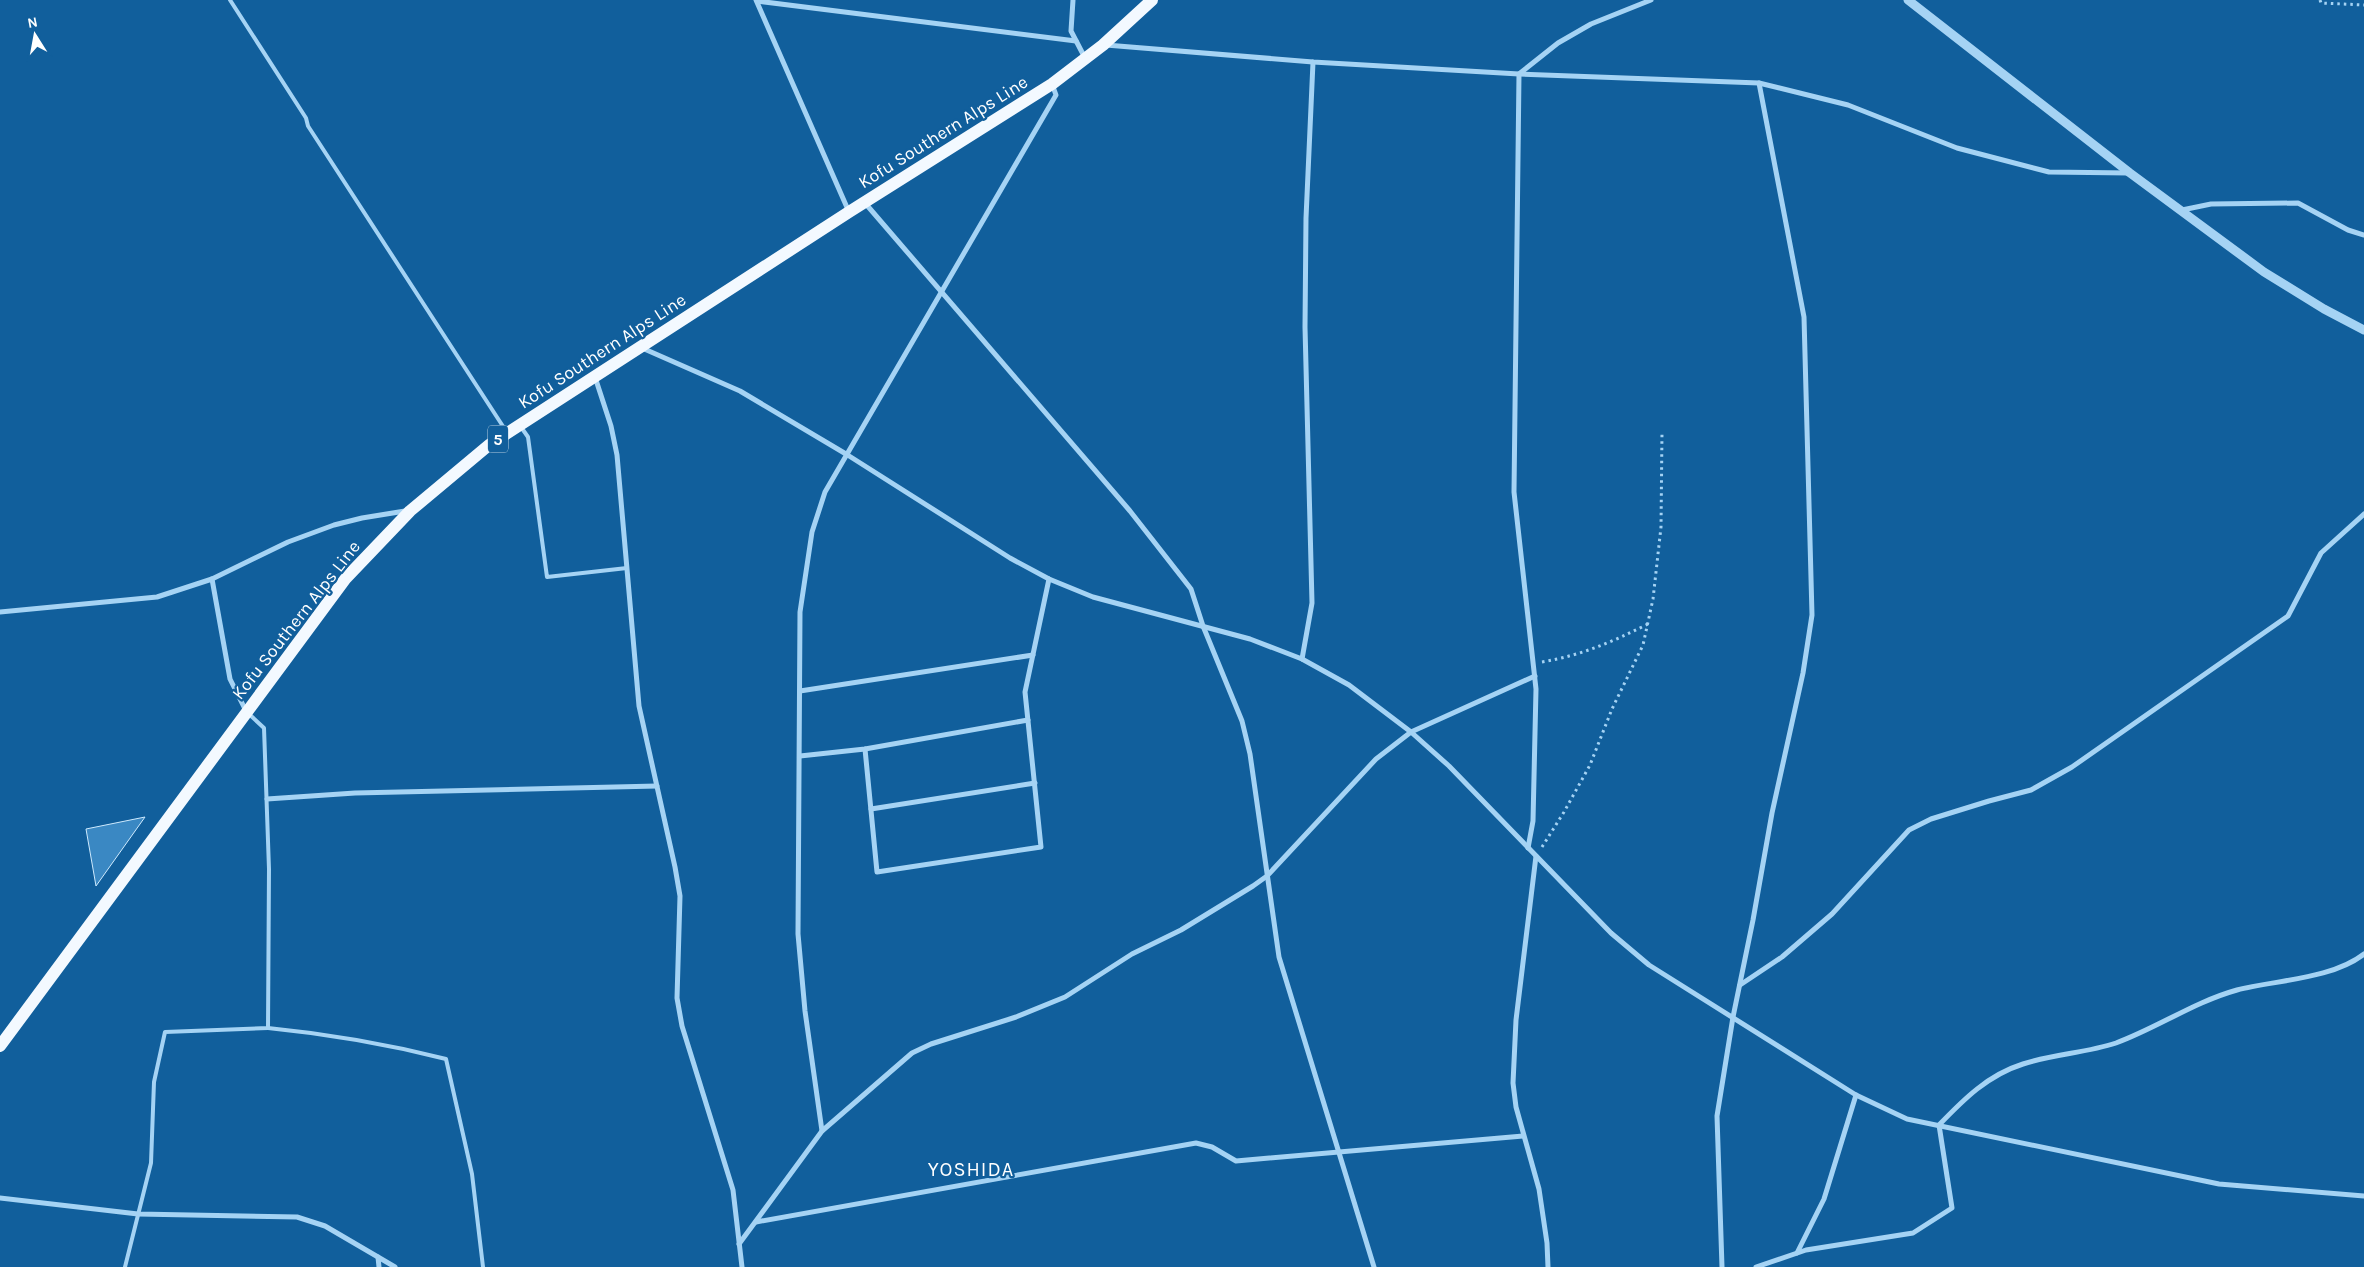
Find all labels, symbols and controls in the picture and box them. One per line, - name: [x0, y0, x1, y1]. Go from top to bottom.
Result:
- north arrow: [10, 10, 60, 60]
- text: N: [26, 13, 39, 32]
- street label: Kofu Southern Alps Line: [854, 71, 1032, 193]
- street label: Kofu Southern Alps Line: [514, 288, 690, 414]
- road number: 5: [488, 426, 508, 452]
- street label: Kofu Southern Alps Line: [227, 536, 365, 704]
- district label: YOSHIDA: [928, 1158, 1014, 1181]

